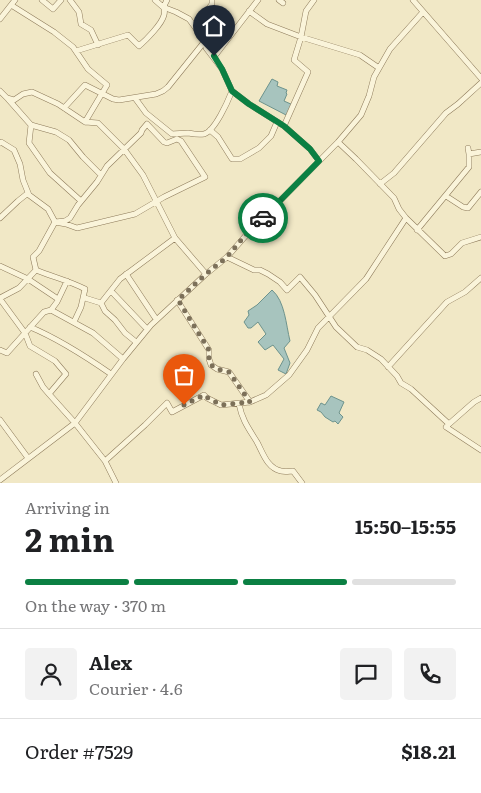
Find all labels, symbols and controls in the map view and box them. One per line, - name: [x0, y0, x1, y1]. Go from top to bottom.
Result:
- pin: [193, 5, 235, 56]
- icon: home: [200, 12, 228, 40]
- courier: [238, 193, 288, 243]
- icon: car: [249, 204, 277, 232]
- pin: [163, 354, 205, 405]
- icon: bag: [170, 361, 198, 389]
- text: Arriving in: [25, 495, 110, 519]
- text: 15:50–15:55: [355, 512, 456, 540]
- text: 2 min: [25, 514, 114, 562]
- text: On the way · 370 m: [25, 593, 166, 617]
- button: person: [25, 648, 77, 700]
- text: Alex: [89, 648, 132, 676]
- button: chat: [340, 648, 392, 700]
- button: phone: [404, 648, 456, 700]
- text: Courier · 4.6: [89, 676, 183, 700]
- text: Order #7529: [25, 737, 133, 765]
- text: $18.21: [401, 737, 456, 765]

